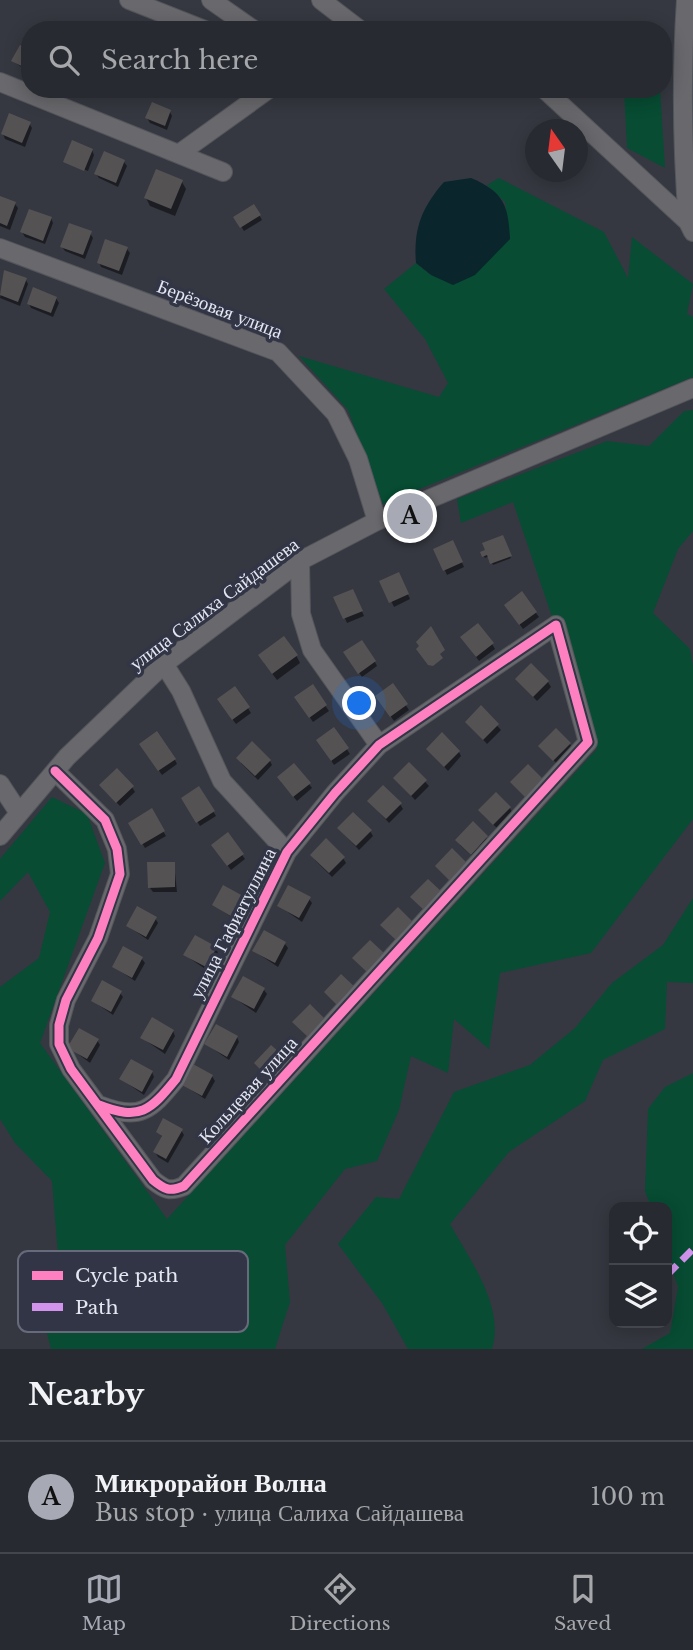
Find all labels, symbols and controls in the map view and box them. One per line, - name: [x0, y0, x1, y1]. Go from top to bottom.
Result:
- search box: [21, 21, 672, 98]
- icon: search: [45, 41, 83, 79]
- text: Search here: [101, 44, 258, 76]
- north arrow: [525, 119, 588, 182]
- street label: Берёзовая улица: [154, 275, 286, 344]
- pin: A: [387, 490, 433, 542]
- street label: улица Салиха Сайдашева: [125, 532, 304, 675]
- your location: [342, 686, 376, 720]
- street label: улица Гафиатуллина: [185, 843, 281, 1002]
- street label: Кольцевая улица: [194, 1031, 302, 1148]
- map controls: [609, 1202, 672, 1328]
- button: locate: [609, 1202, 672, 1265]
- legend: [18, 1251, 248, 1332]
- text: Cycle path: [75, 1264, 178, 1287]
- button: layers: [609, 1265, 672, 1328]
- text: Path: [75, 1296, 119, 1319]
- text: Nearby: [28, 1376, 144, 1413]
- text: Микрорайон Волна: [95, 1467, 327, 1499]
- text: A: [42, 1483, 60, 1511]
- text: 100 m: [591, 1483, 665, 1511]
- text: Bus stop · улица Салиха Сайдашева: [95, 1499, 464, 1527]
- tab: Map: [82, 1570, 126, 1635]
- tab: Directions: [289, 1570, 390, 1635]
- tab: Saved: [554, 1570, 611, 1635]

